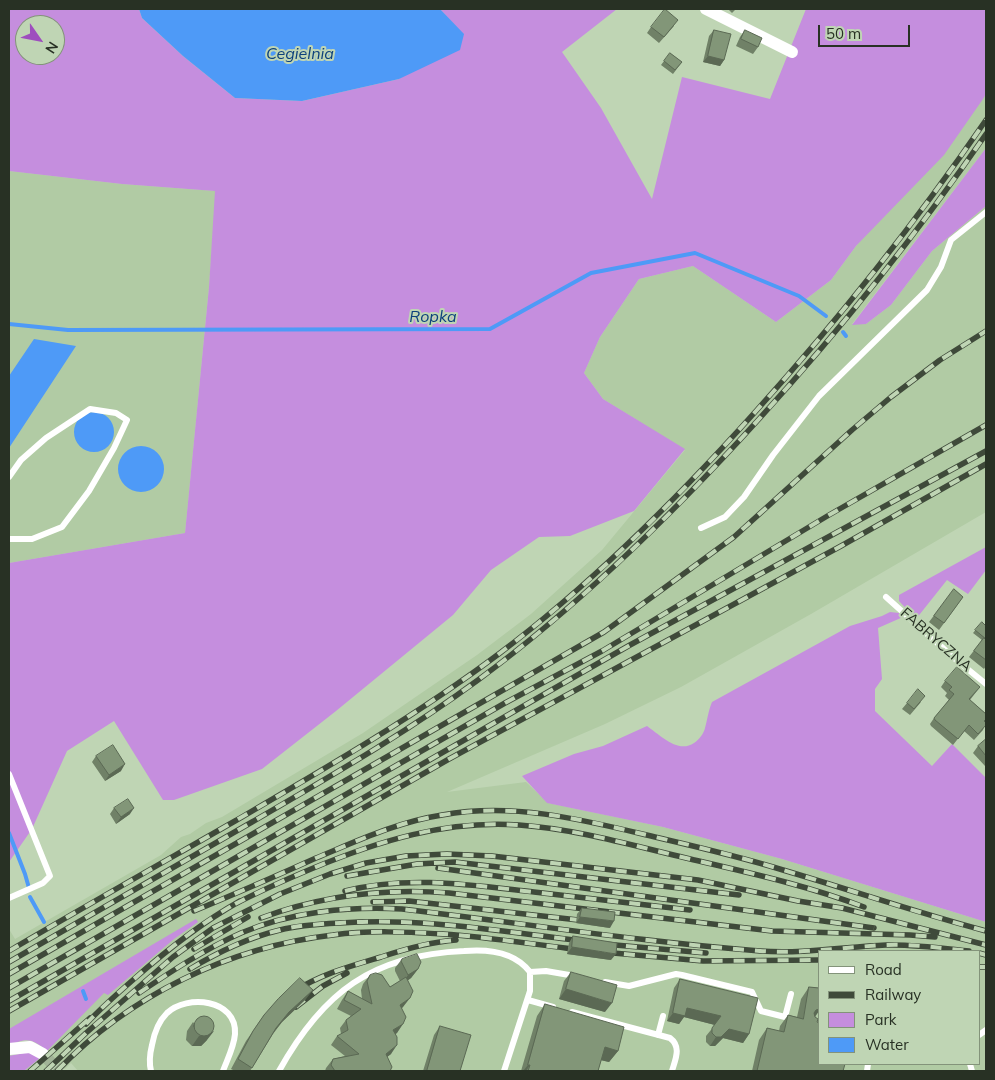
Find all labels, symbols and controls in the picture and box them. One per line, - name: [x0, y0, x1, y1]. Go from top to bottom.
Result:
- north arrow: [15, 15, 65, 65]
- scale bar: [820, 15, 912, 47]
- text: 50 m: [826, 24, 861, 43]
- text: N: [41, 38, 62, 57]
- water label: Cegielnia: [266, 44, 334, 64]
- water label: Ropka: [409, 307, 457, 327]
- street label: FABRYCZNA: [897, 604, 975, 676]
- legend: [818, 950, 980, 1065]
- text: Road: [865, 960, 902, 979]
- text: Railway: [865, 985, 921, 1004]
- text: Park: [865, 1010, 897, 1029]
- text: Water: [865, 1035, 909, 1054]

